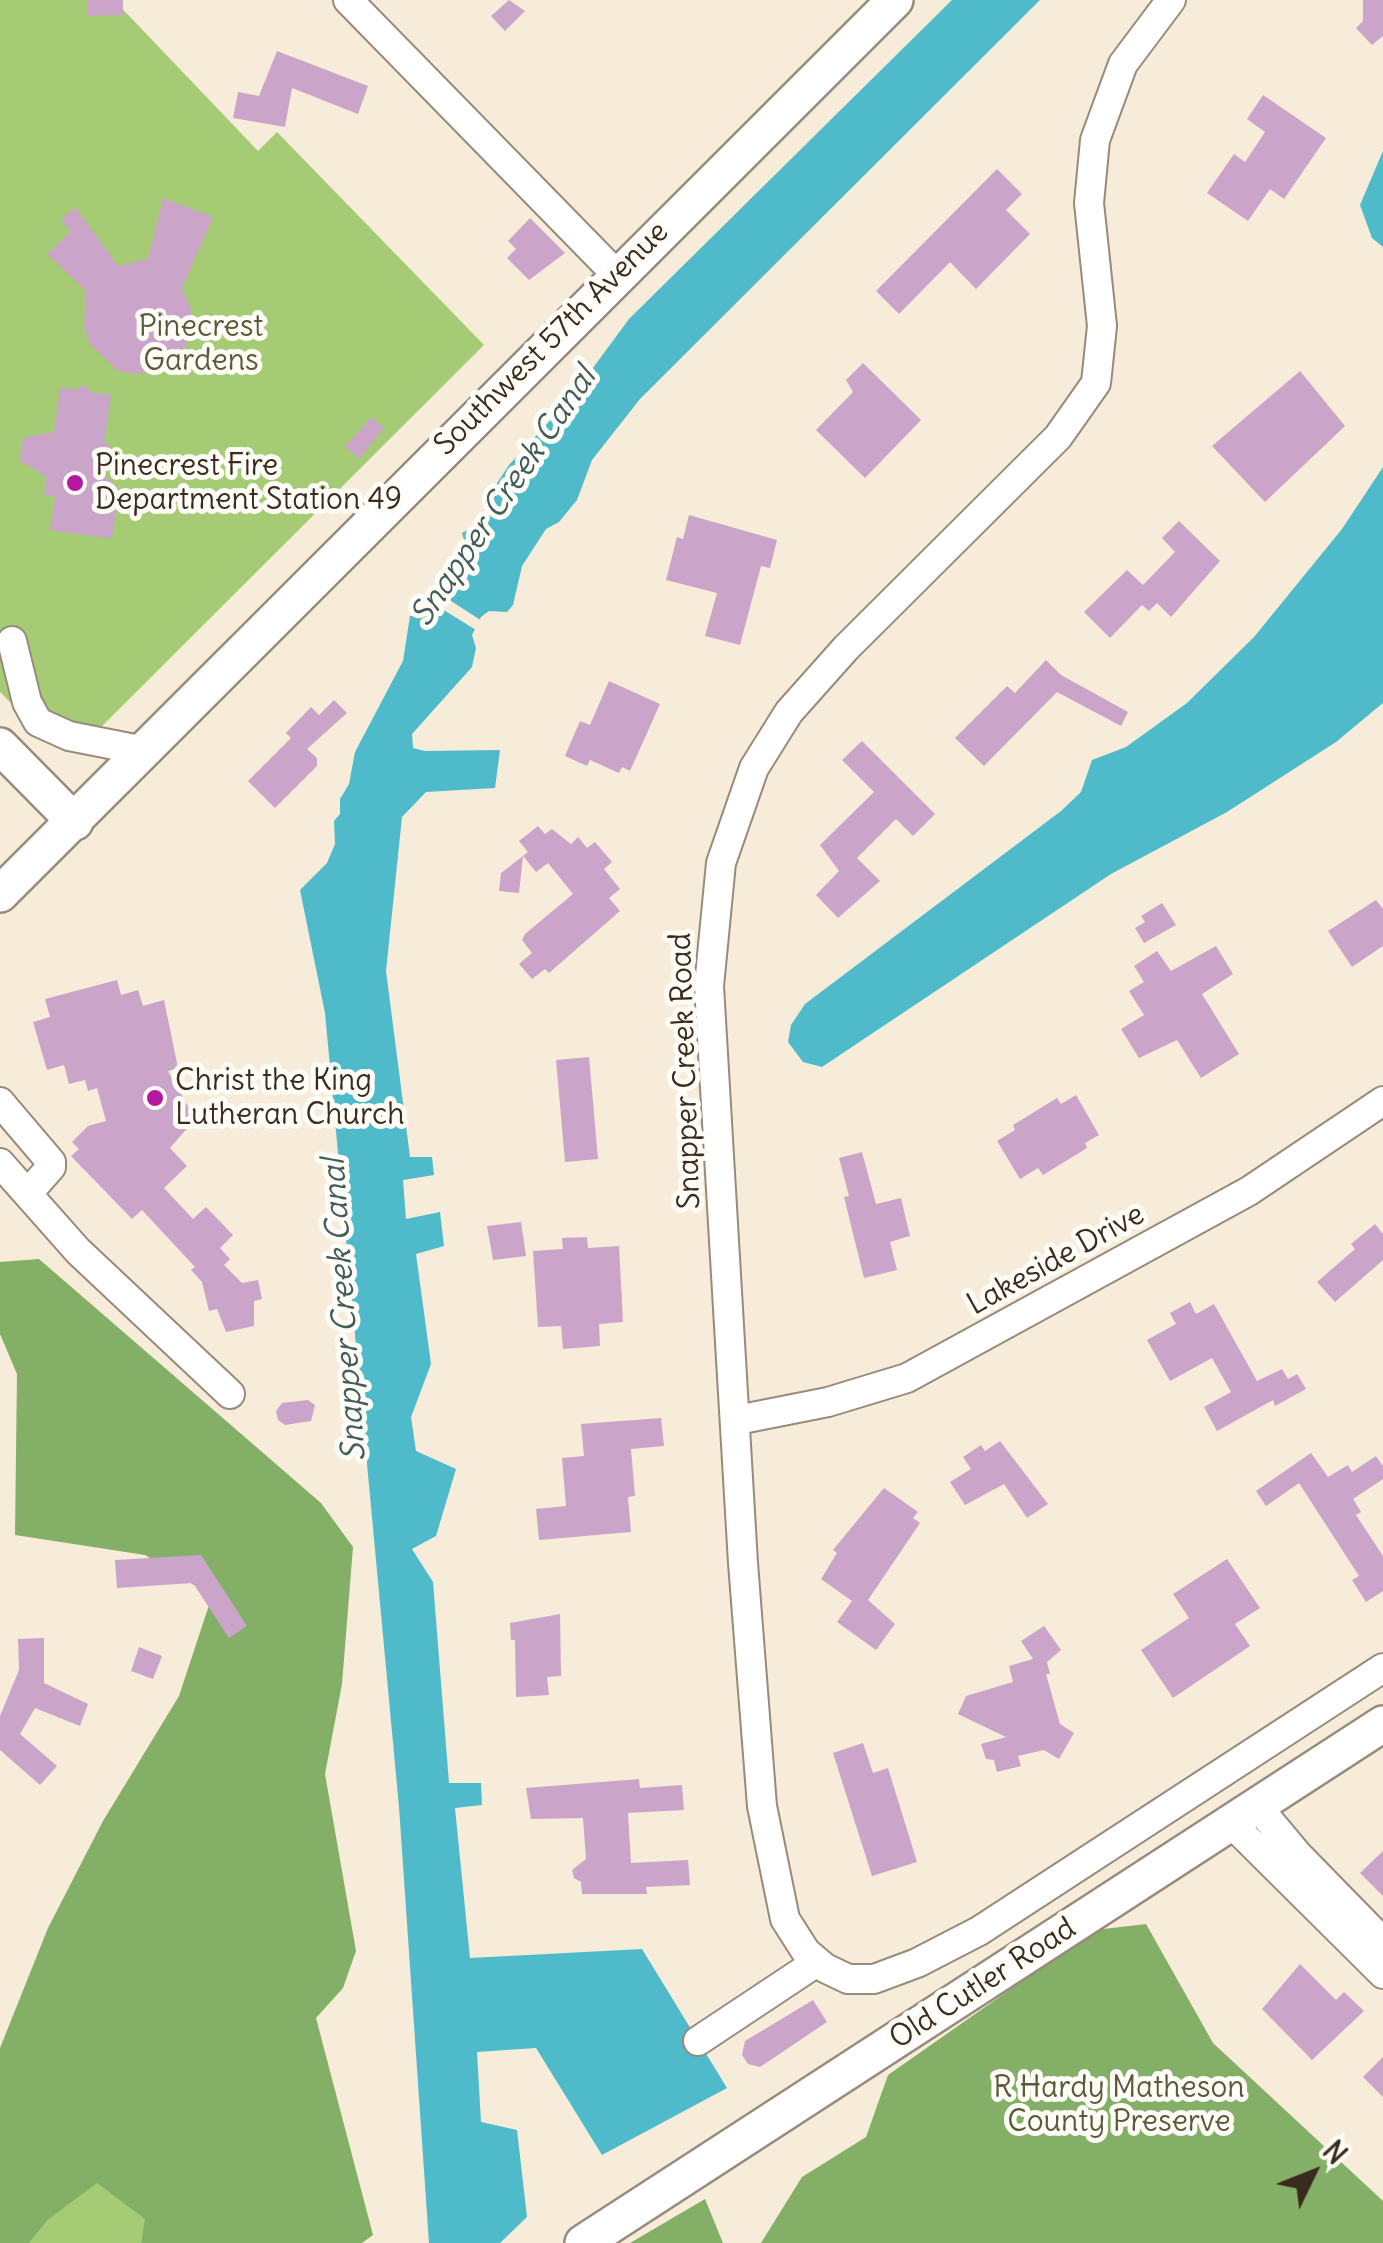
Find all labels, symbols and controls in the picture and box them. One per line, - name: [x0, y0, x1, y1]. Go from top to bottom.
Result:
- street label: Southwest 57th Avenue: [428, 215, 676, 463]
- park label: Pinecrest Gardens: [139, 309, 263, 380]
- water label: Snapper Creek Canal: [403, 360, 605, 634]
- place label: Pinecrest Fire Department Station 49: [95, 448, 402, 518]
- marker: Pinecrest Fire Department Station 49: [64, 472, 86, 494]
- street label: Snapper Creek Road: [663, 932, 709, 1210]
- place label: Christ the King Lutheran Church: [175, 1063, 405, 1134]
- marker: Christ the King Lutheran Church: [144, 1087, 166, 1109]
- water label: Snapper Creek Canal: [315, 1157, 375, 1463]
- street label: Lakeside Drive: [961, 1197, 1151, 1323]
- street label: Old Cutler Road: [883, 1911, 1083, 2057]
- park label: R Hardy Matheson County Preserve: [993, 2070, 1245, 2140]
- north arrow: [1263, 2123, 1363, 2223]
- text: N: [1315, 2133, 1355, 2172]

